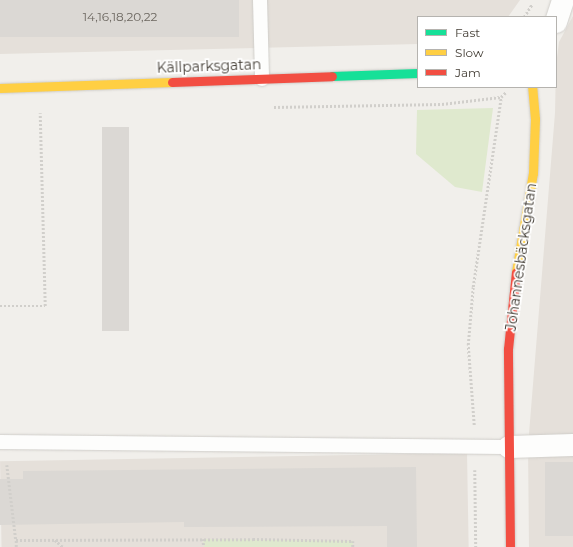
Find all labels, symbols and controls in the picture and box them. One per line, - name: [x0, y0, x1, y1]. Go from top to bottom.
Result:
- house number: 14,16,18,20,22: [83, 10, 157, 24]
- legend: [417, 16, 557, 88]
- text: Fast: [455, 25, 480, 40]
- text: Slow: [455, 45, 484, 60]
- street label: Källparksgatan: [156, 56, 262, 76]
- text: Jam: [455, 65, 481, 80]
- street label: Johannesbäcksgatan: [502, 182, 540, 332]

